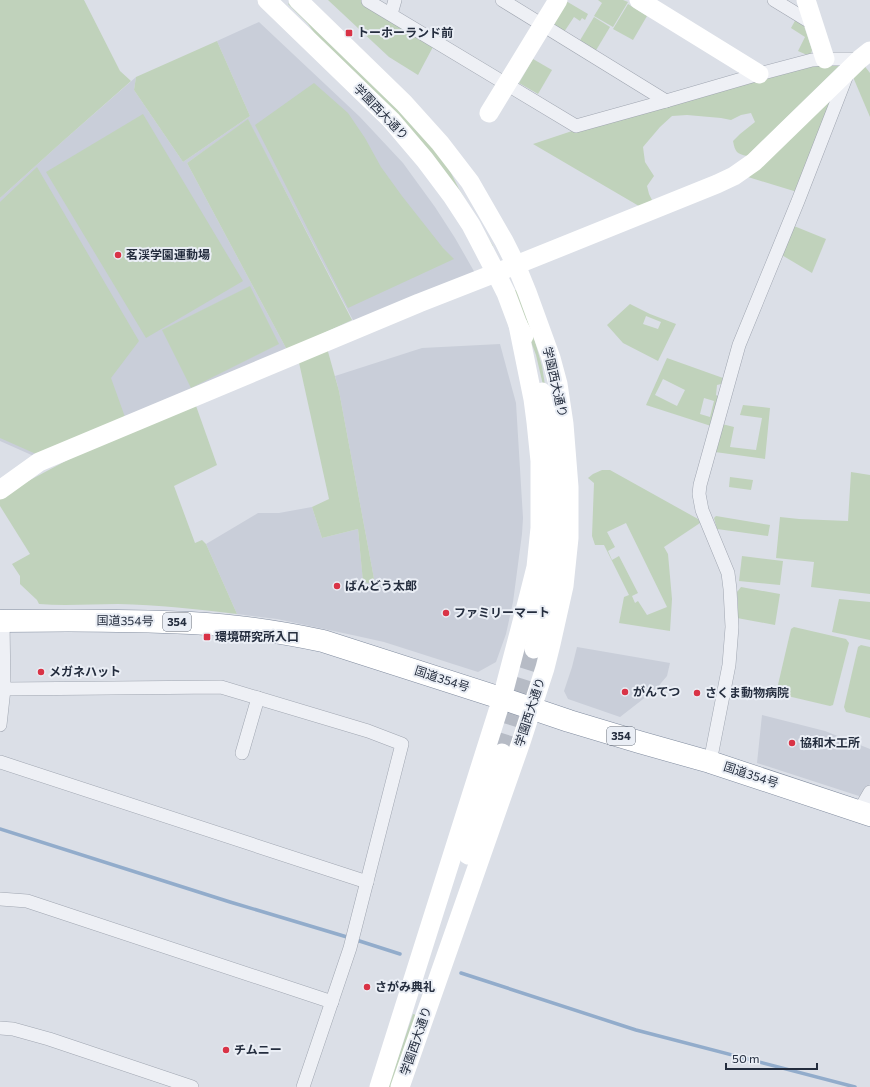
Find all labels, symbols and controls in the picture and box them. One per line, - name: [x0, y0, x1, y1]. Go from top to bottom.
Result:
- place label: トーホーランド前: [357, 25, 453, 39]
- marker: トーホーランド前: [344, 28, 354, 38]
- street label: 学園西大通り: [352, 81, 412, 142]
- place label: 茗渓学園運動場: [126, 247, 210, 261]
- marker: 茗渓学園運動場: [113, 250, 123, 260]
- street label: 学園西大通り: [541, 345, 571, 418]
- place label: ばんどう太郎: [345, 578, 417, 592]
- marker: ばんどう太郎: [332, 581, 342, 591]
- place label: ファミリーマート: [454, 605, 550, 619]
- marker: ファミリーマート: [441, 608, 451, 618]
- street label: 国道354号: [96, 613, 154, 627]
- road number: 354: [163, 613, 191, 631]
- place label: 環境研究所入口: [215, 629, 299, 643]
- marker: 環境研究所入口: [202, 632, 212, 642]
- street label: 国道354号: [413, 663, 472, 694]
- place label: メガネハット: [49, 664, 121, 678]
- marker: メガネハット: [36, 667, 46, 677]
- street label: 学園西大通り: [511, 675, 547, 748]
- place label: がんてつ: [633, 684, 680, 698]
- place label: さくま動物病院: [705, 685, 789, 699]
- marker: がんてつ: [620, 687, 630, 697]
- marker: さくま動物病院: [692, 688, 702, 698]
- road number: 354: [607, 727, 635, 745]
- place label: 協和木工所: [800, 735, 860, 749]
- marker: 協和木工所: [787, 738, 797, 748]
- street label: 国道354号: [722, 759, 781, 790]
- place label: さがみ典礼: [375, 979, 435, 993]
- marker: さがみ典礼: [362, 982, 372, 992]
- street label: 学園西大通り: [397, 1004, 433, 1077]
- place label: チムニー: [234, 1042, 282, 1056]
- marker: チムニー: [221, 1045, 231, 1055]
- scale bar: [726, 1045, 817, 1071]
- text: 50 m: [732, 1051, 760, 1065]

